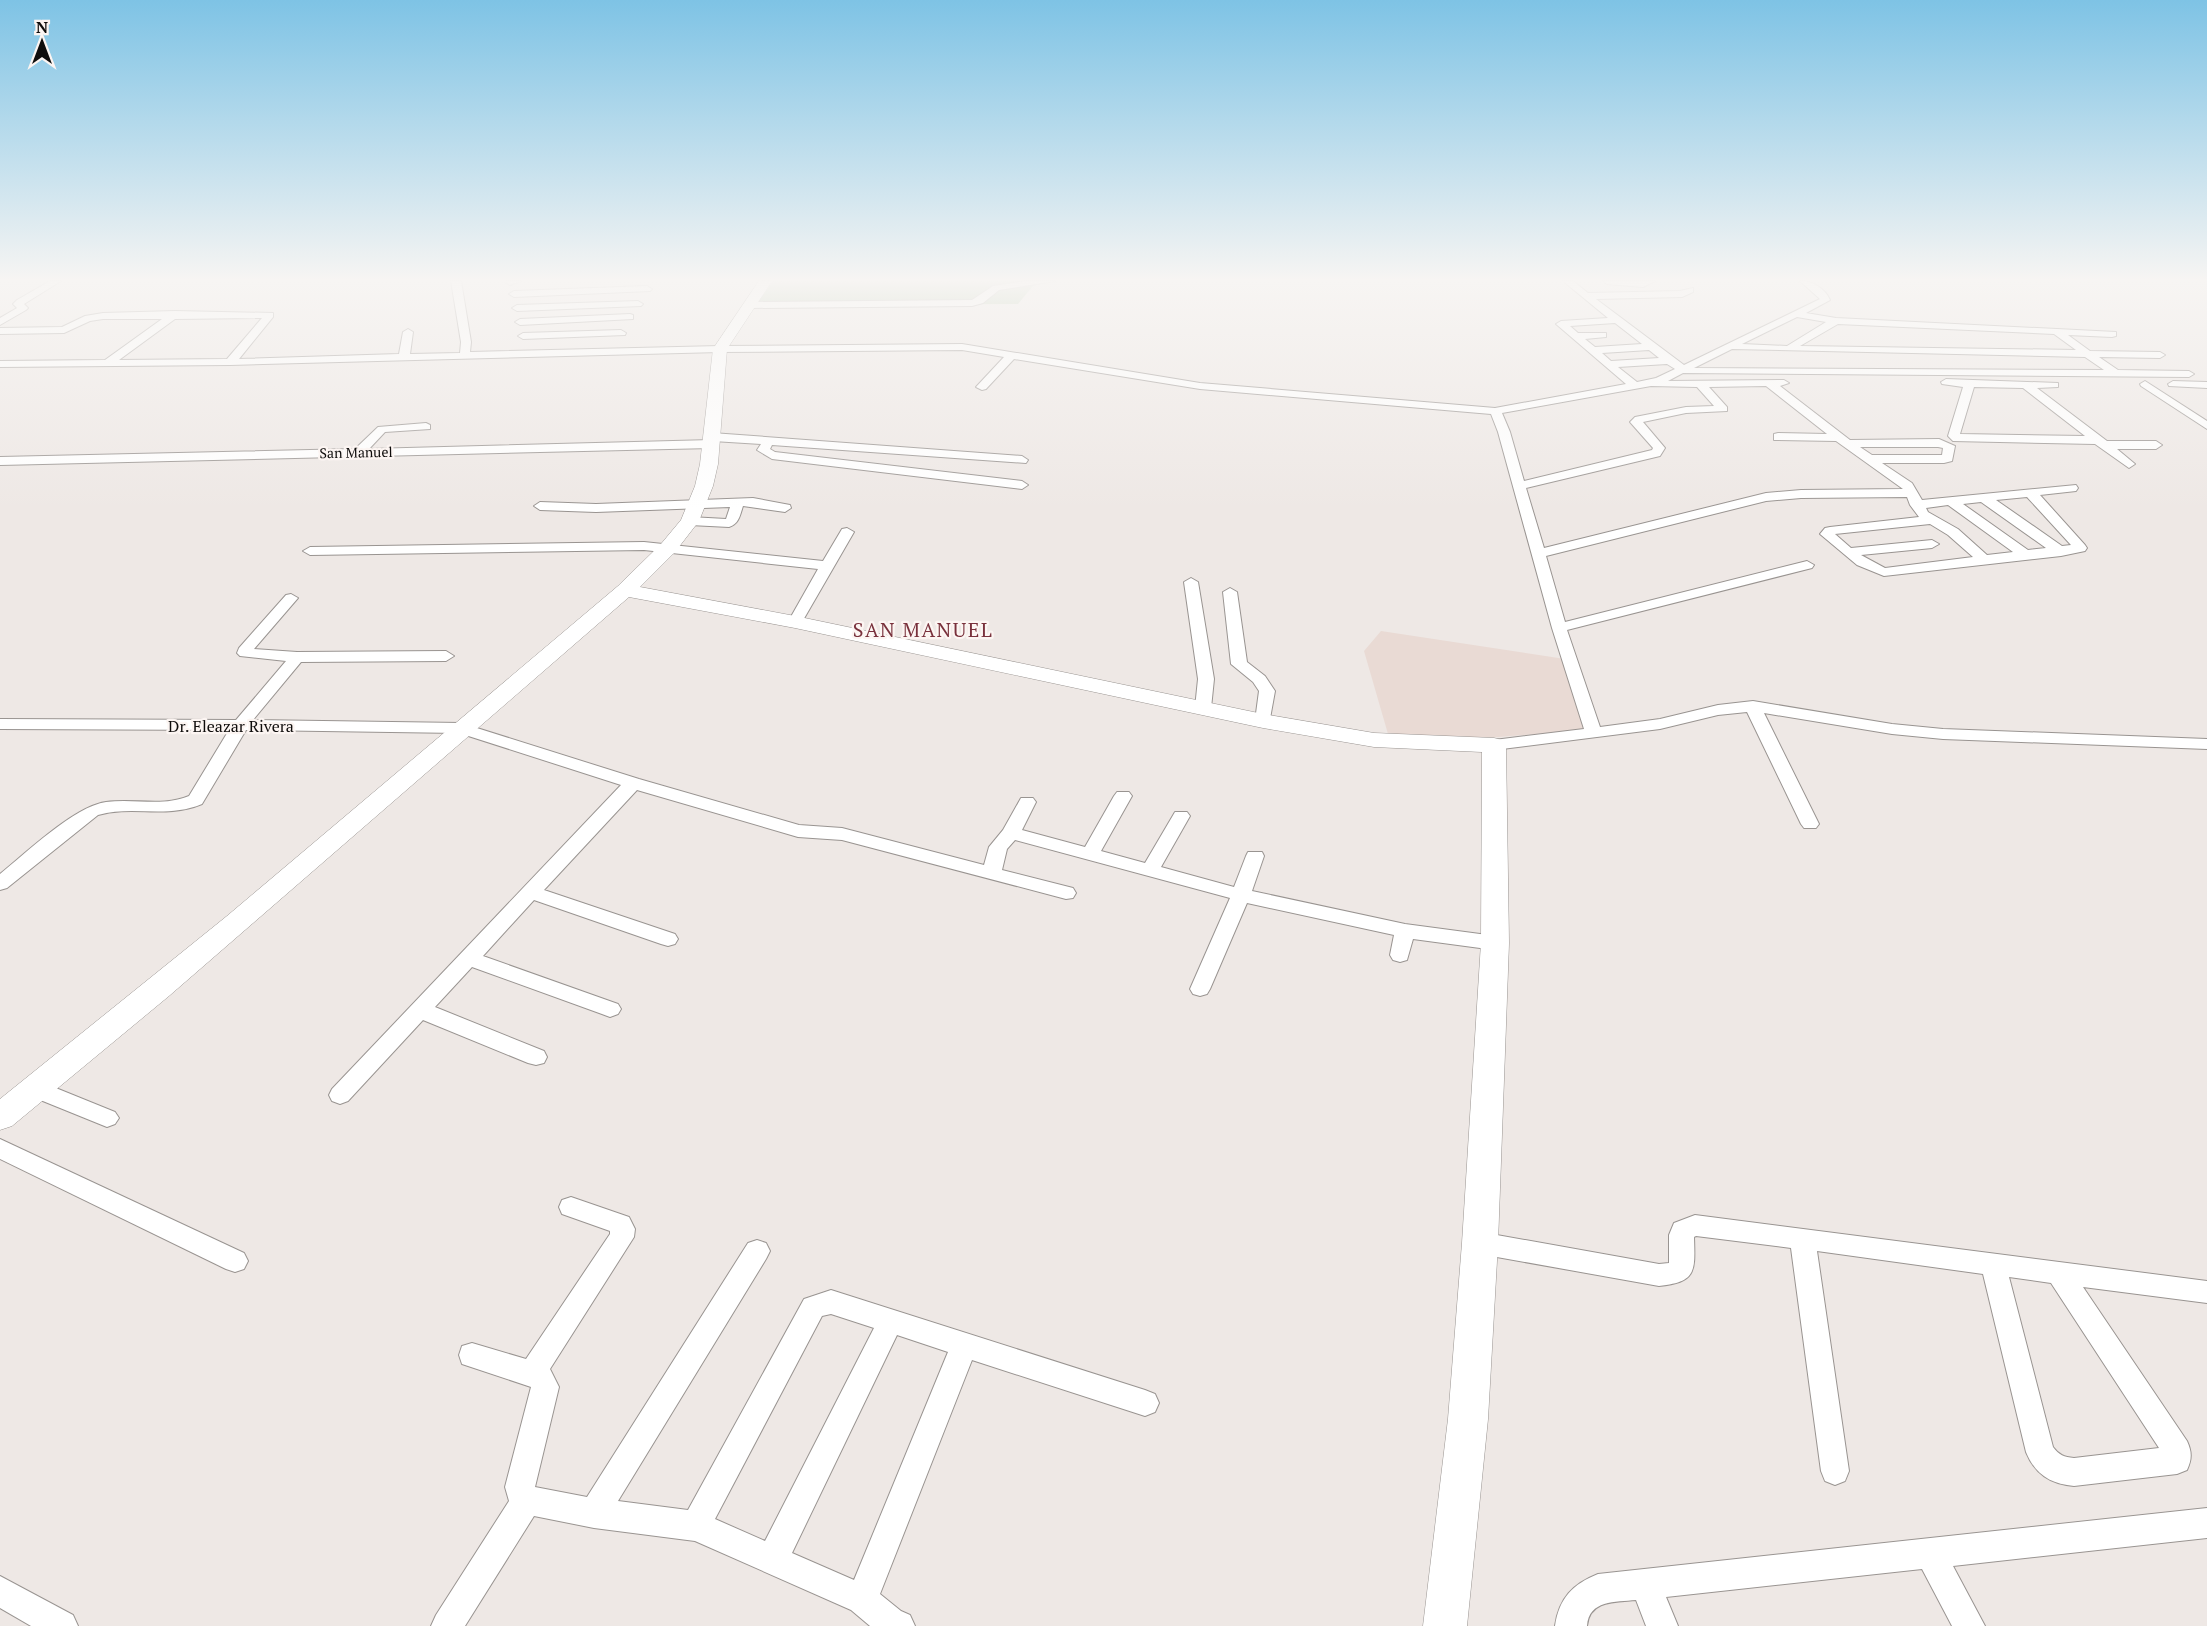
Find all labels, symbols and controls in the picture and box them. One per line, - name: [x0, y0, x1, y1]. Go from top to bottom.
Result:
- north arrow: [12, 12, 72, 72]
- text: N: [36, 16, 48, 38]
- street label: San Manuel: [319, 442, 393, 462]
- district label: SAN MANUEL: [853, 616, 993, 643]
- street label: Dr. Eleazar Rivera: [168, 715, 294, 737]

